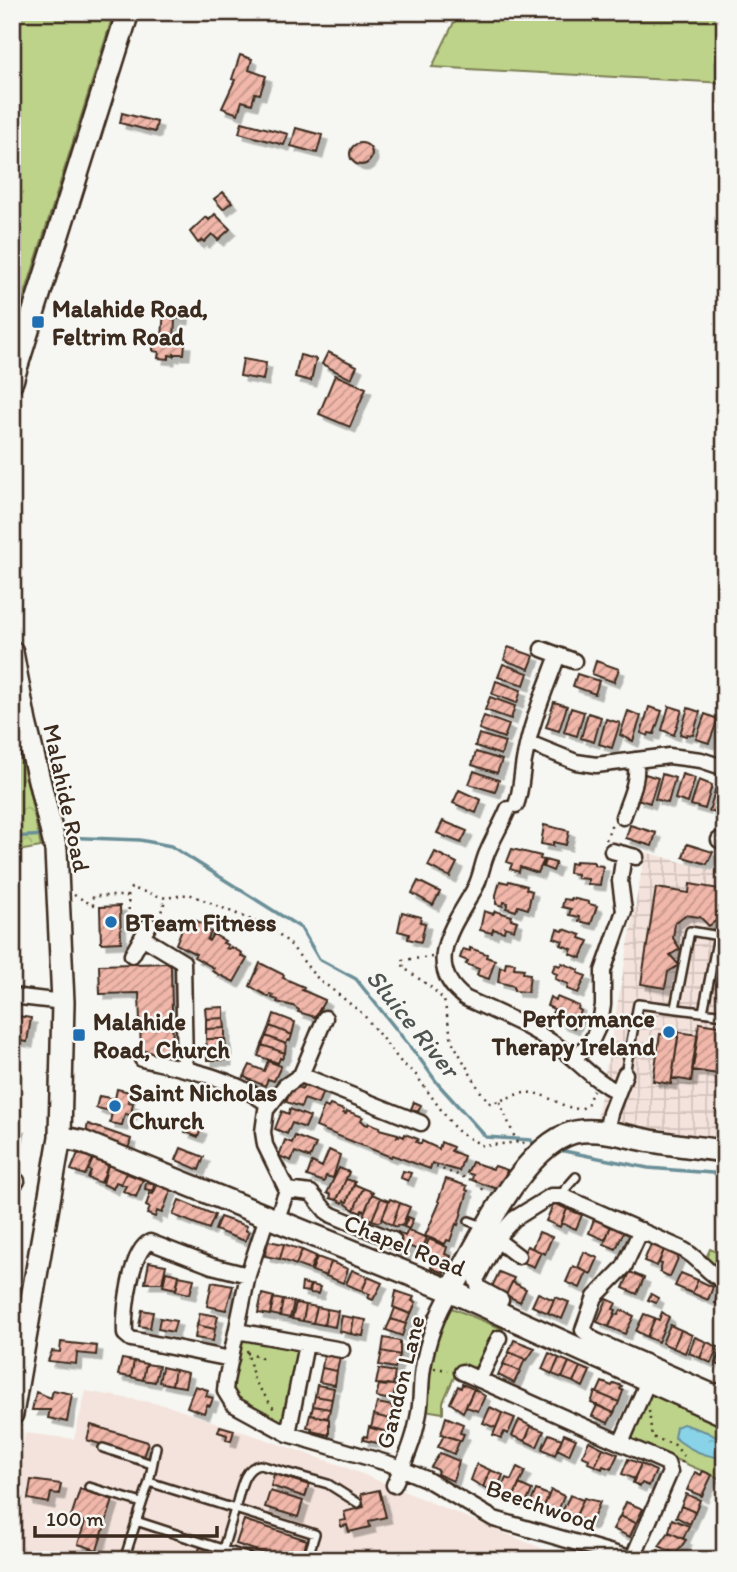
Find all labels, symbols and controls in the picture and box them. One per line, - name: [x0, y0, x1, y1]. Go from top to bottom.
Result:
- place label: Malahide Road, Feltrim Road: [52, 294, 208, 351]
- marker: Malahide Road, Feltrim Road: [30, 314, 46, 330]
- street label: Malahide Road: [37, 721, 97, 875]
- place label: BTeam Fitness: [125, 908, 277, 937]
- marker: BTeam Fitness: [103, 914, 119, 930]
- water label: Sluice River: [360, 962, 468, 1086]
- place label: Performance Therapy Ireland: [491, 1004, 655, 1062]
- place label: Malahide Road, Church: [93, 1007, 231, 1064]
- marker: Performance Therapy Ireland: [661, 1024, 677, 1040]
- marker: Malahide Road, Church: [71, 1027, 87, 1043]
- place label: Saint Nicholas Church: [129, 1078, 277, 1135]
- marker: Saint Nicholas Church: [107, 1098, 123, 1114]
- street label: Chapel Road: [340, 1207, 470, 1283]
- street label: Gandon Lane: [369, 1312, 431, 1452]
- street label: Beechwood: [482, 1472, 602, 1538]
- scale bar: [35, 1495, 217, 1539]
- text: 100 m: [46, 1506, 104, 1531]

